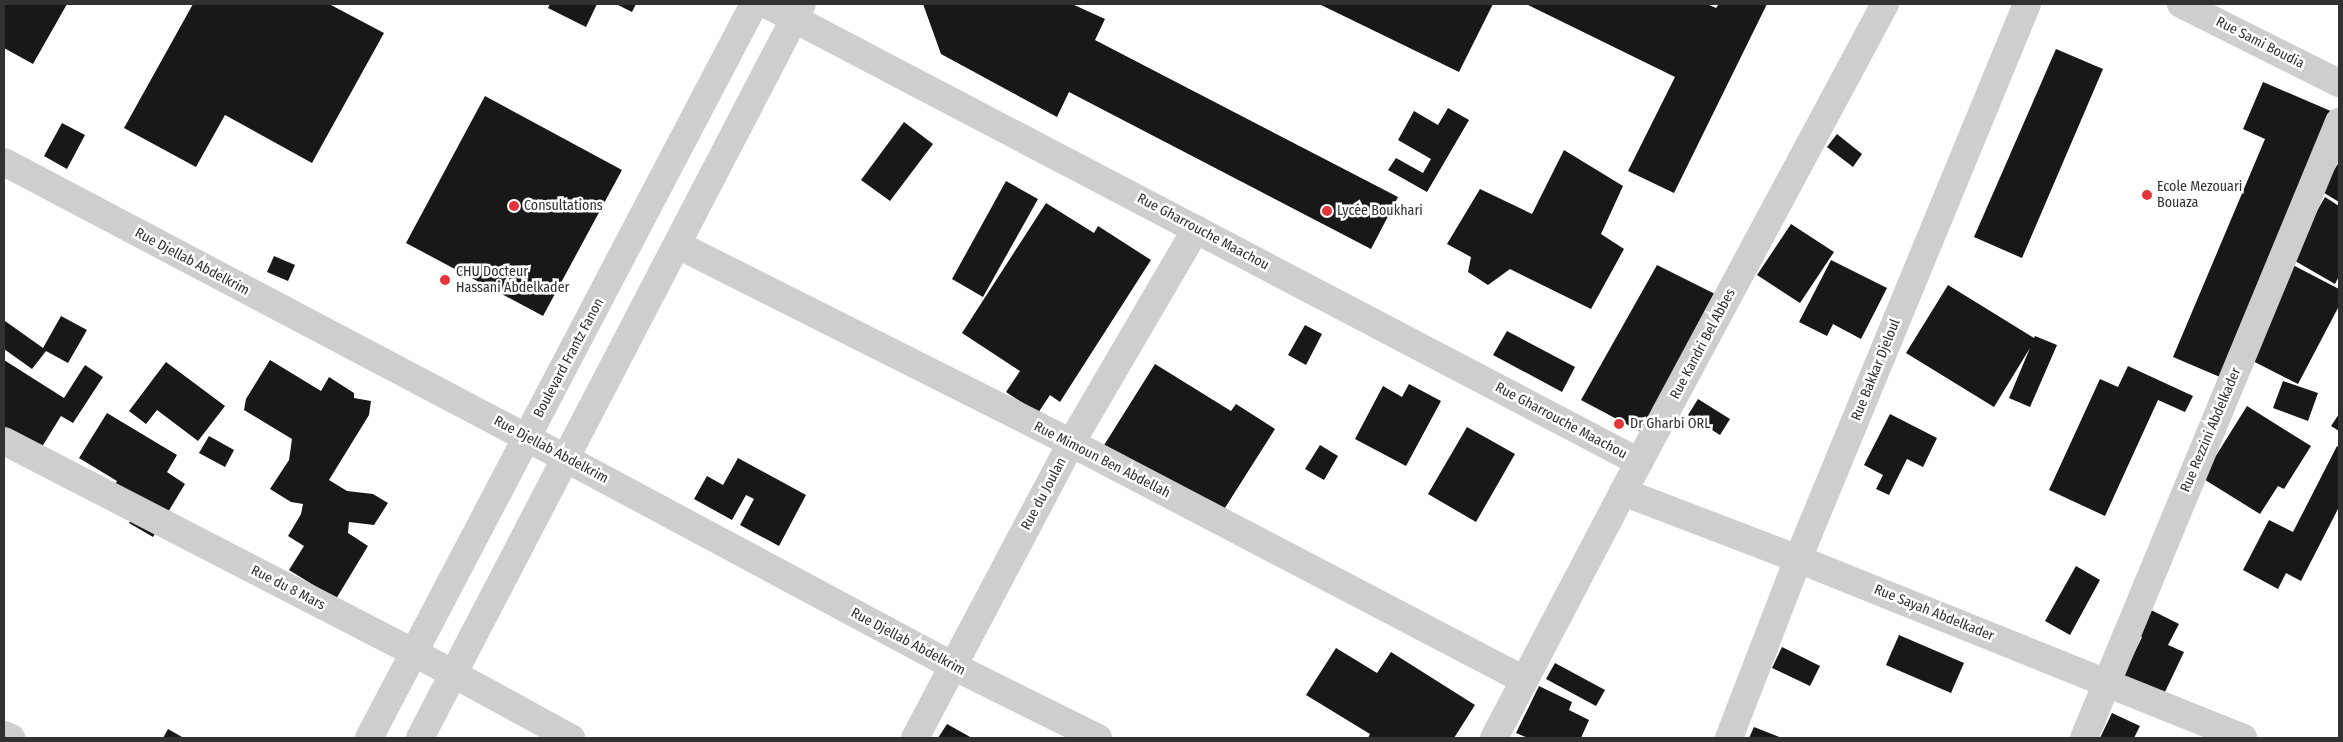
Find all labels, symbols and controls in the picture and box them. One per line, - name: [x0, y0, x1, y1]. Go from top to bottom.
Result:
- street label: Rue Sami Boudia: [2213, 14, 2307, 72]
- place label: Ecole Mezouari Bouaza: [2157, 179, 2242, 212]
- marker: Ecole Mezouari Bouaza: [2141, 189, 2153, 201]
- street label: Rue Gharrouche Maachou: [1134, 190, 1272, 274]
- place label: Consultations: [524, 198, 603, 214]
- marker: Consultations: [508, 200, 520, 212]
- place label: Lycée Boukhari: [1337, 203, 1423, 219]
- marker: Lycée Boukhari: [1321, 205, 1333, 217]
- street label: Rue Djellab Abdelkrim: [132, 225, 252, 299]
- place label: CHU Docteur Hassani Abdelkader: [456, 264, 569, 296]
- marker: CHU Docteur Hassani Abdelkader: [438, 273, 452, 287]
- street label: Rue Kandri Bel Abbes: [1667, 286, 1739, 402]
- street label: Boulevard Frantz Fanon: [530, 295, 608, 421]
- street label: Rue Bakkar Djeloul: [1848, 317, 1904, 423]
- street label: Rue Rezzini Abdelkader: [2177, 365, 2245, 495]
- street label: Rue Gharrouche Maachou: [1492, 379, 1630, 463]
- street label: Rue Djellab Abdelkrim: [491, 413, 611, 487]
- place label: Dr Gharbi ORL: [1630, 416, 1710, 432]
- marker: Dr Gharbi ORL: [1612, 417, 1626, 431]
- street label: Rue Mimoun Ben Abdellah: [1031, 418, 1173, 502]
- street label: Rue du Joulan: [1018, 455, 1070, 533]
- street label: Rue du 8 Mars: [248, 562, 328, 614]
- street label: Rue Sayah Abdelkader: [1872, 581, 1996, 645]
- street label: Rue Djellab Abdelkrim: [848, 605, 968, 679]

